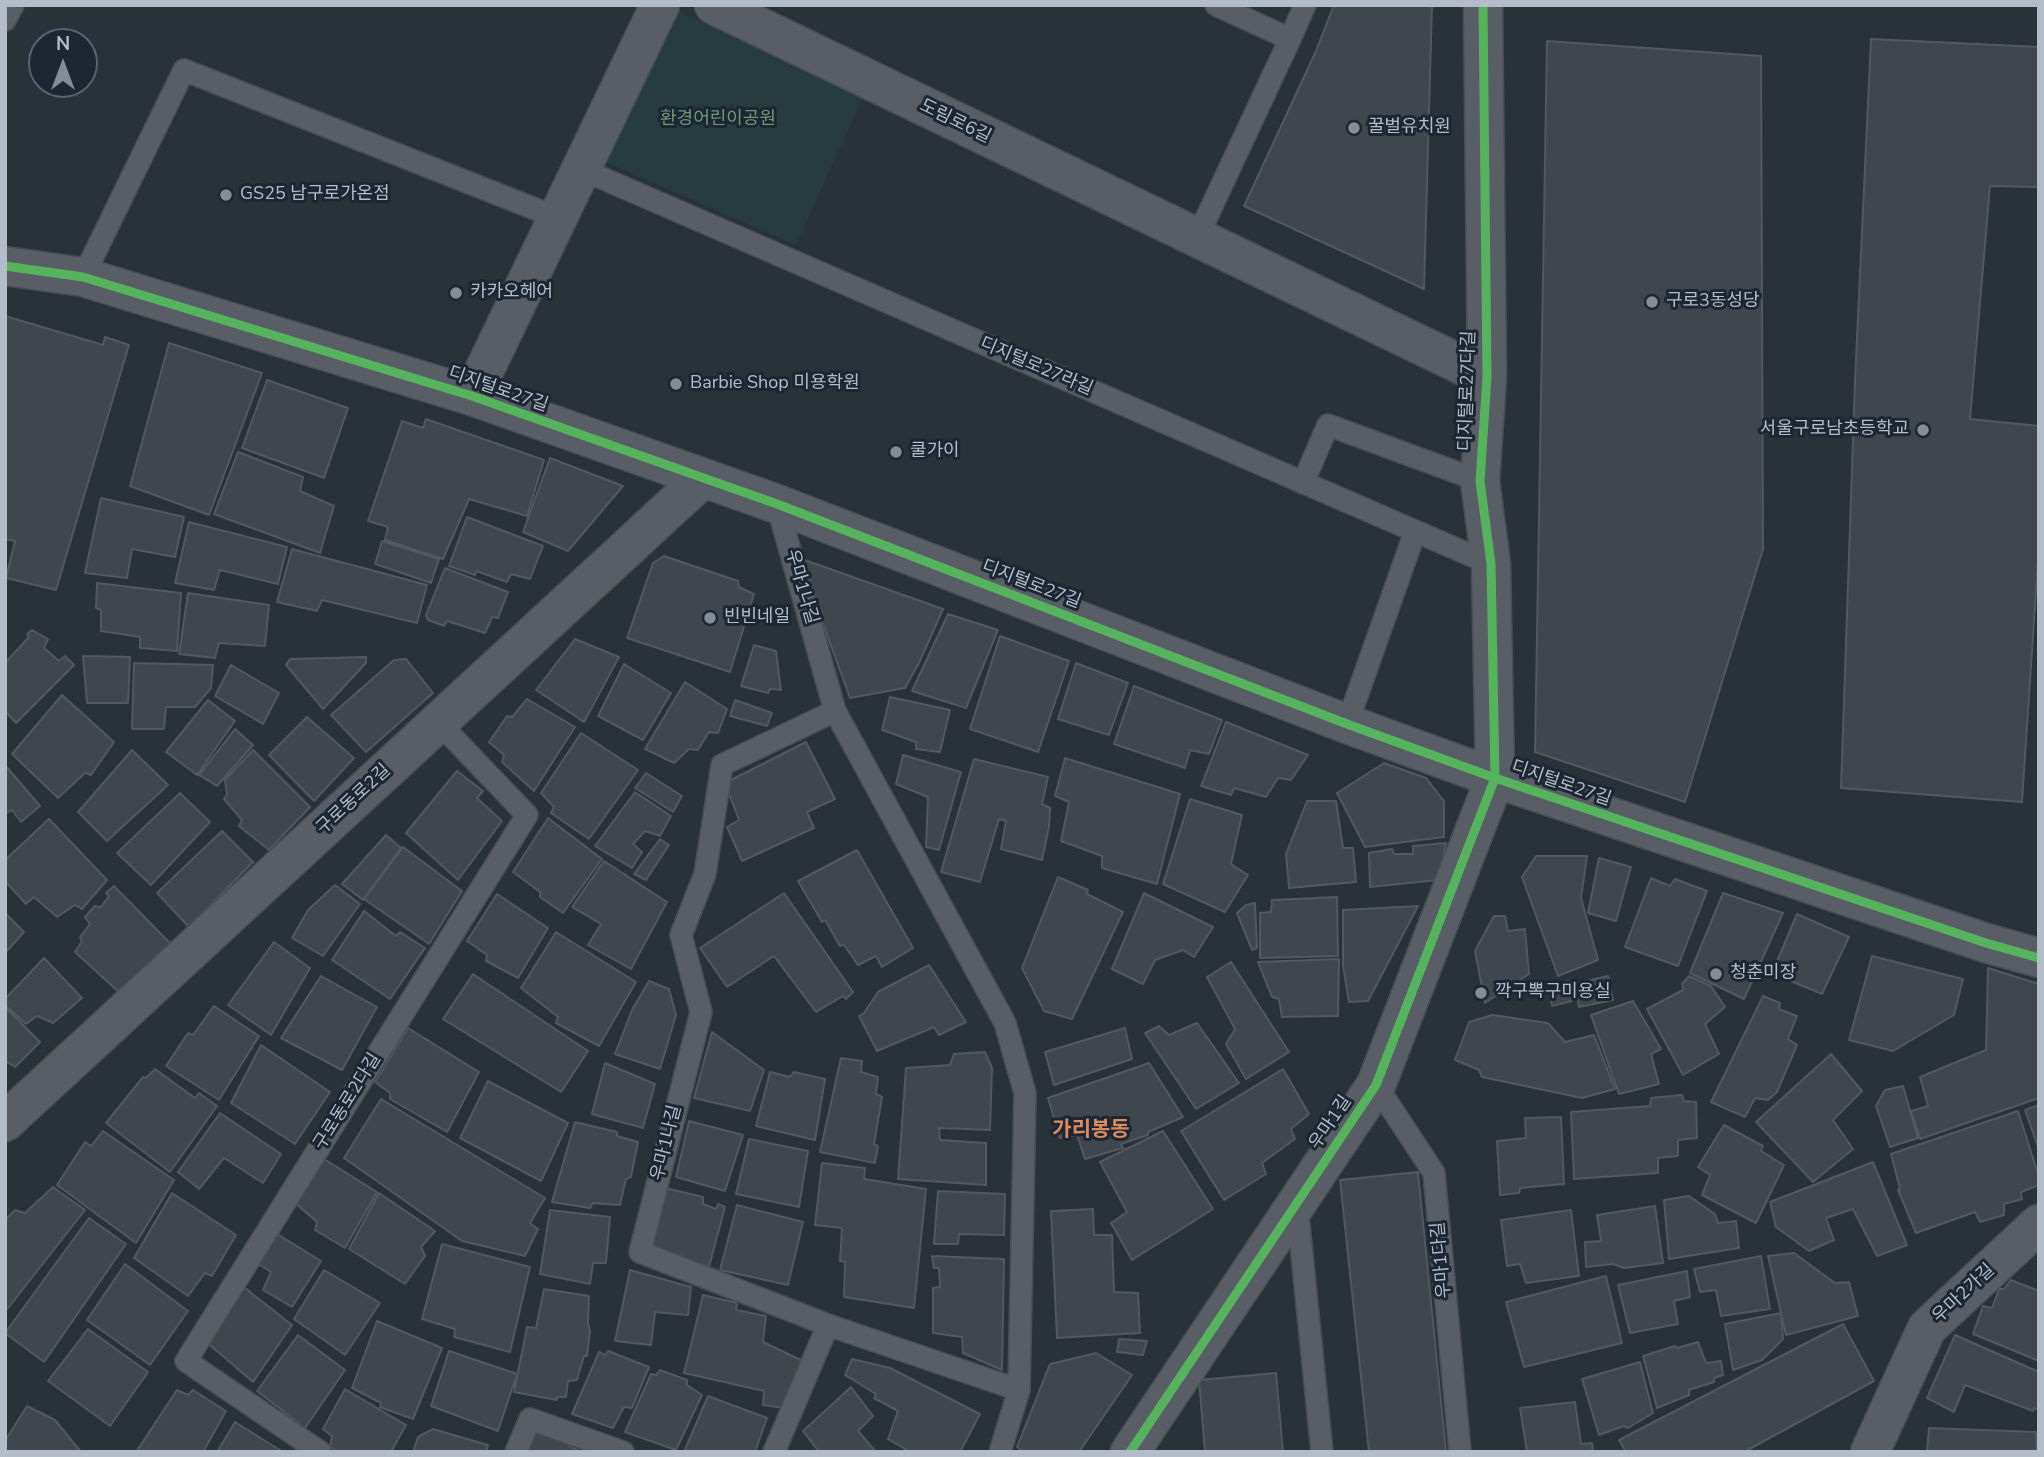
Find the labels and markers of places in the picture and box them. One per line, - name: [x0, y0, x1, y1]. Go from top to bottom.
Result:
- place label: 꿀벌유치원: [1368, 117, 1451, 139]
- marker: 꿀벌유치원: [1346, 120, 1362, 136]
- place label: GS25 남구로가온점: [240, 184, 390, 206]
- marker: GS25 남구로가온점: [218, 187, 234, 203]
- place label: 카카오헤어: [470, 282, 553, 304]
- marker: 카카오헤어: [448, 285, 464, 301]
- place label: 구로3동성당: [1666, 291, 1760, 313]
- marker: 구로3동성당: [1644, 294, 1660, 310]
- place label: Barbie Shop 미용학원: [690, 373, 860, 395]
- marker: Barbie Shop 미용학원: [668, 376, 684, 392]
- place label: 서울구로남초등학교: [1760, 419, 1909, 441]
- marker: 서울구로남초등학교: [1915, 422, 1931, 438]
- place label: 쿨가이: [910, 441, 960, 463]
- marker: 쿨가이: [888, 444, 904, 460]
- place label: 빈빈네일: [724, 607, 790, 629]
- marker: 빈빈네일: [702, 610, 718, 626]
- place label: 청춘미장: [1730, 963, 1796, 985]
- marker: 청춘미장: [1708, 966, 1724, 982]
- place label: 깍구뽁구미용실: [1495, 982, 1611, 1004]
- marker: 깍구뽁구미용실: [1473, 985, 1489, 1001]

